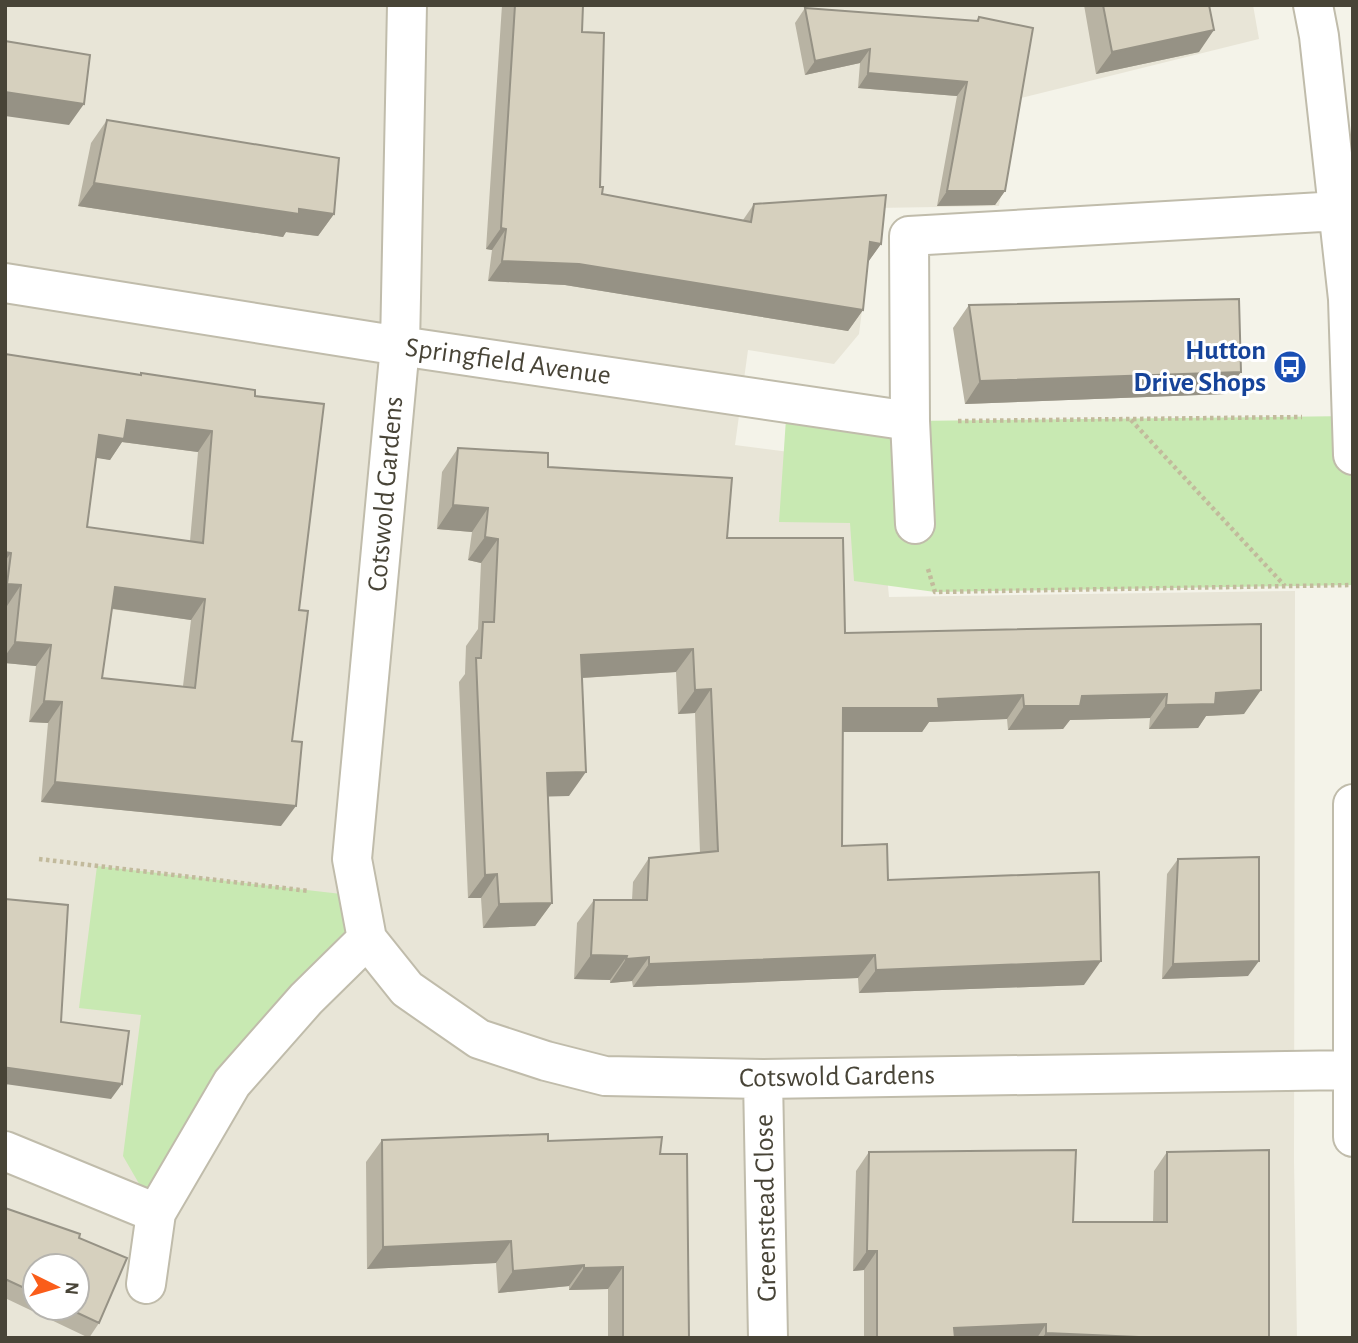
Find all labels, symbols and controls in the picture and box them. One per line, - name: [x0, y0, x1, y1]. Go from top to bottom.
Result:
- street label: Springfield Avenue: [403, 334, 613, 390]
- place label: Hutton Drive Shops: [1133, 337, 1266, 397]
- bus stop icon: Hutton Drive Shops: [1271, 348, 1309, 386]
- street label: Cotswold Gardens: [364, 395, 408, 593]
- street label: Cotswold Gardens: [739, 1061, 935, 1093]
- street label: Greenstead Close: [750, 1114, 782, 1302]
- north arrow: [21, 1252, 91, 1322]
- text: N: [61, 1281, 81, 1296]

